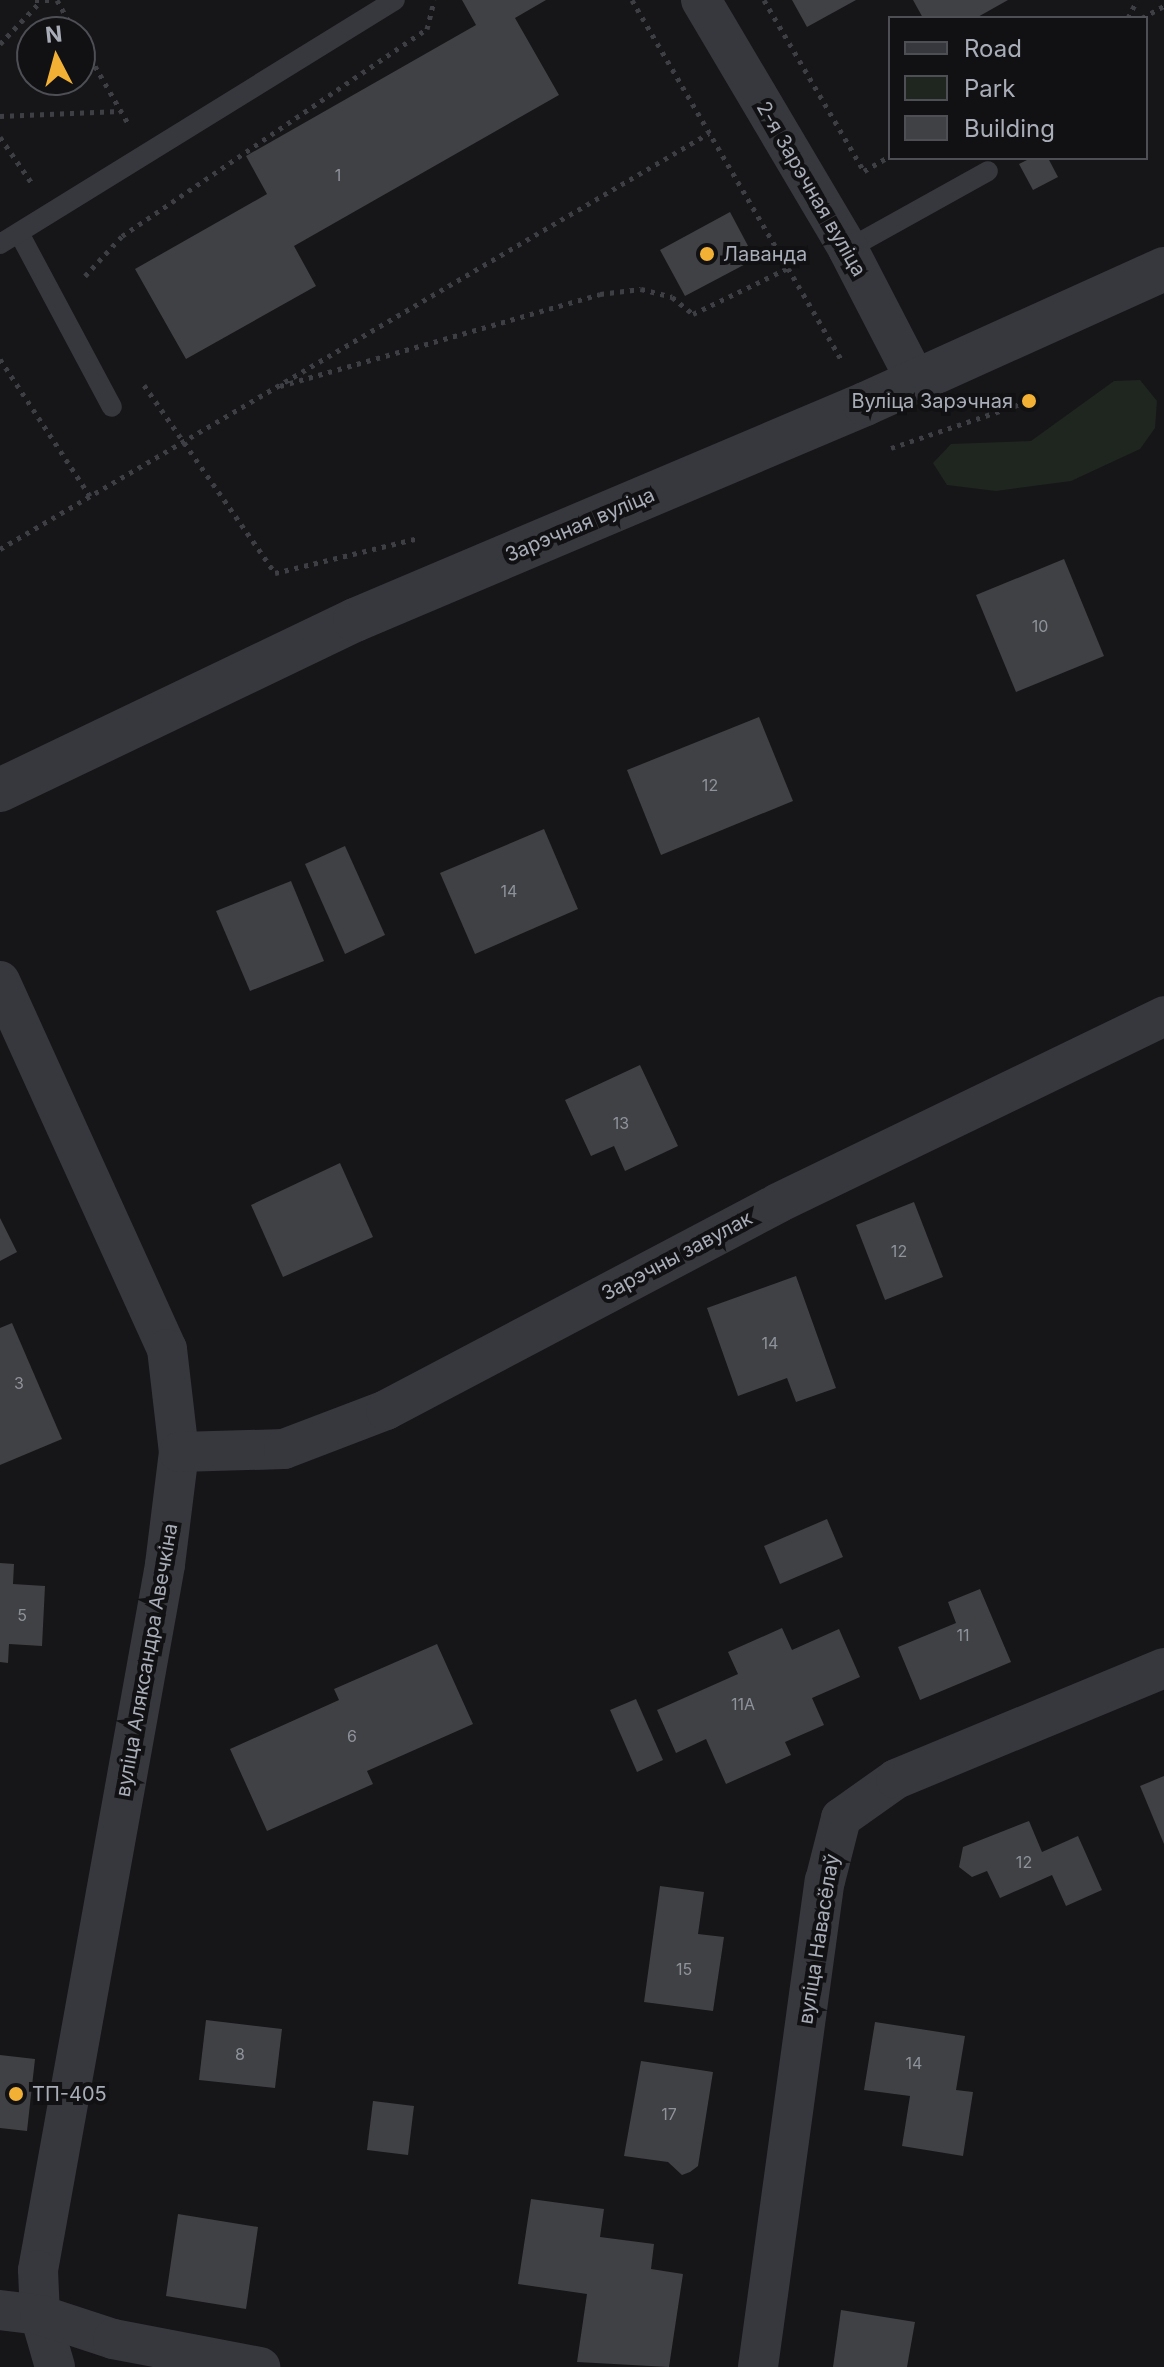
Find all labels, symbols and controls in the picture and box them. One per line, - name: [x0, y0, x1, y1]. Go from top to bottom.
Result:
- north arrow: [16, 16, 96, 96]
- legend: [888, 16, 1148, 160]
- text: N: [44, 20, 63, 48]
- text: Road: [964, 34, 1022, 63]
- text: Park: [964, 74, 1015, 103]
- street label: 2-я Зарэчная вуліца: [751, 97, 871, 281]
- text: Building: [964, 114, 1055, 143]
- house number: 1: [335, 165, 341, 185]
- place label: Лаванда: [723, 242, 807, 266]
- marker: Лаванда: [698, 245, 716, 263]
- place label: Вуліца Зарэчная: [851, 389, 1013, 413]
- marker: Вуліца Зарэчная: [1020, 392, 1038, 410]
- street label: Зарэчная вуліца: [502, 483, 658, 567]
- house number: 10: [1032, 616, 1048, 636]
- house number: 12: [702, 775, 718, 795]
- house number: 14: [501, 881, 517, 901]
- house number: 13: [613, 1113, 629, 1133]
- street label: Зарэчны завулак: [597, 1206, 757, 1306]
- house number: 12: [891, 1241, 907, 1261]
- house number: 14: [762, 1333, 778, 1353]
- house number: 3: [14, 1373, 24, 1393]
- street label: вуліца Аляксандра Авечкіна: [111, 1521, 183, 1799]
- house number: 5: [17, 1605, 27, 1625]
- house number: 11: [956, 1625, 970, 1645]
- house number: 11А: [731, 1694, 755, 1714]
- house number: 6: [347, 1726, 357, 1746]
- street label: вуліца Навасёлаў: [794, 1852, 844, 2026]
- house number: 12: [1016, 1852, 1032, 1872]
- house number: 15: [676, 1959, 692, 1979]
- house number: 8: [235, 2044, 245, 2064]
- house number: 14: [906, 2053, 922, 2073]
- place label: ТП-405: [32, 2082, 107, 2106]
- marker: ТП-405: [7, 2085, 25, 2103]
- house number: 17: [661, 2104, 677, 2124]

